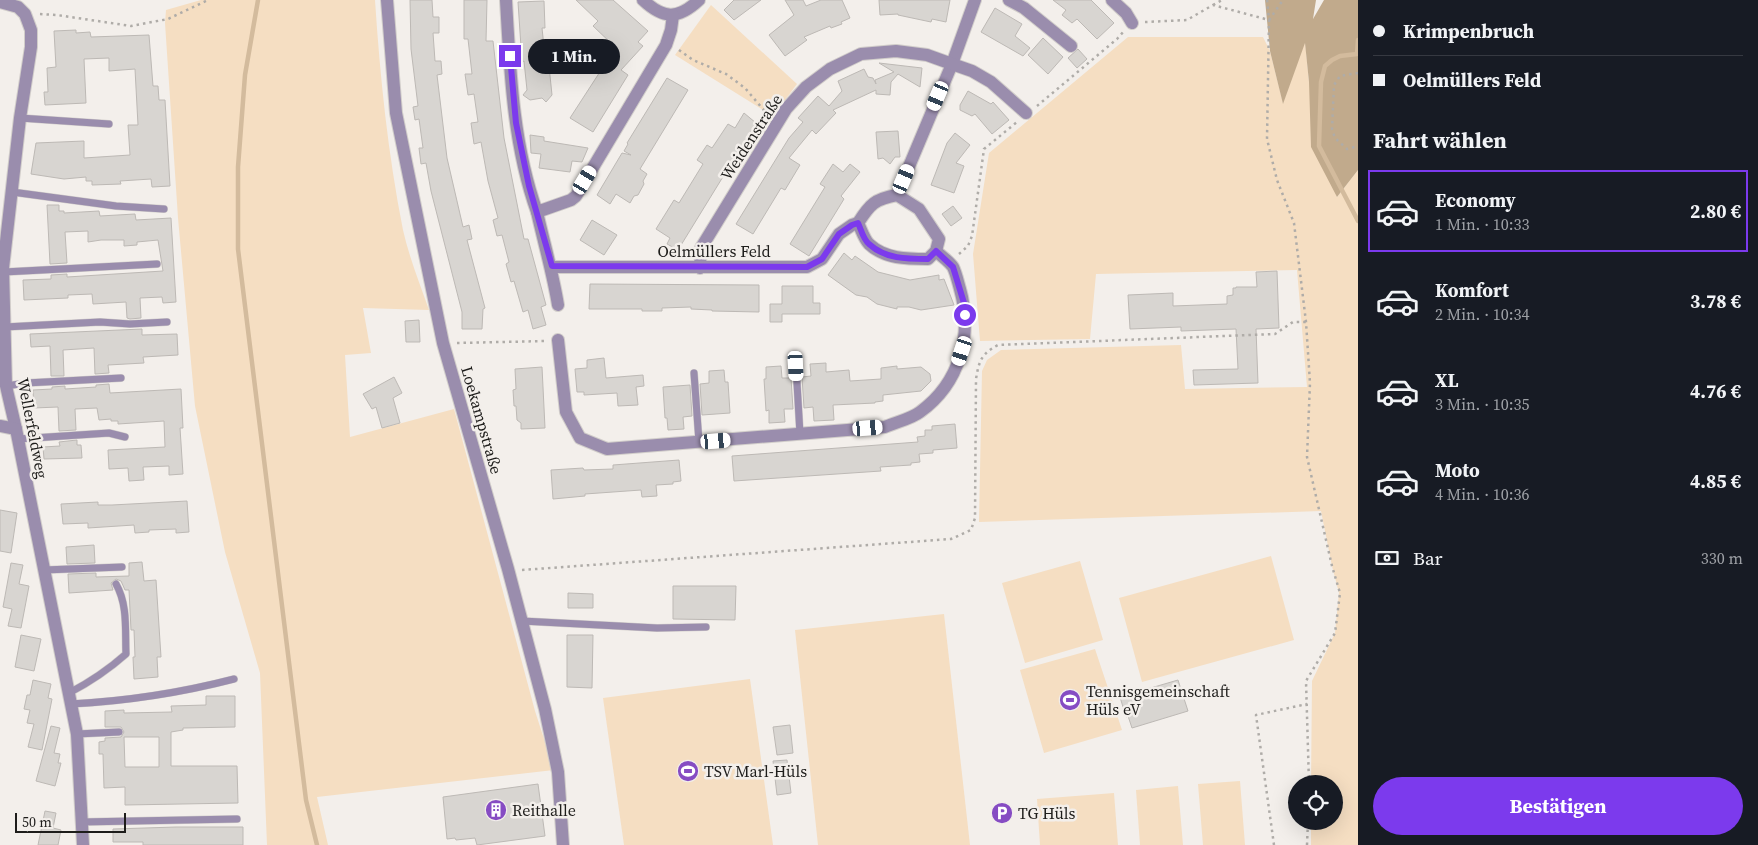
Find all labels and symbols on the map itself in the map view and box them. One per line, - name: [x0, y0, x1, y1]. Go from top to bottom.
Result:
- callout: 1 Min.: [528, 38, 620, 74]
- route end: [499, 45, 521, 67]
- car: [925, 79, 950, 113]
- street label: Weidenstraße: [715, 90, 787, 184]
- car: [891, 162, 916, 196]
- car: [570, 163, 599, 197]
- street label: Oelmüllers Feld: [657, 240, 771, 262]
- route start: [954, 304, 976, 326]
- car: [950, 334, 973, 368]
- car: [787, 351, 804, 381]
- street label: Loekampstraße: [456, 364, 508, 476]
- street label: Wellerfeldweg: [12, 376, 54, 480]
- car: [852, 419, 883, 437]
- car: [700, 432, 731, 450]
- place label: Tennisgemeinschaft Hüls eV: [1086, 680, 1230, 720]
- sports icon: Tennisgemeinschaft Hüls eV: [1058, 688, 1082, 712]
- sports icon: TSV Marl-Hüls: [676, 759, 700, 783]
- place label: TSV Marl-Hüls: [704, 760, 807, 782]
- building icon: Reithalle: [484, 798, 508, 822]
- place label: Reithalle: [512, 799, 576, 821]
- parking icon: TG Hüls: [990, 801, 1014, 825]
- place label: TG Hüls: [1018, 802, 1076, 824]
- scale bar: [15, 810, 126, 833]

